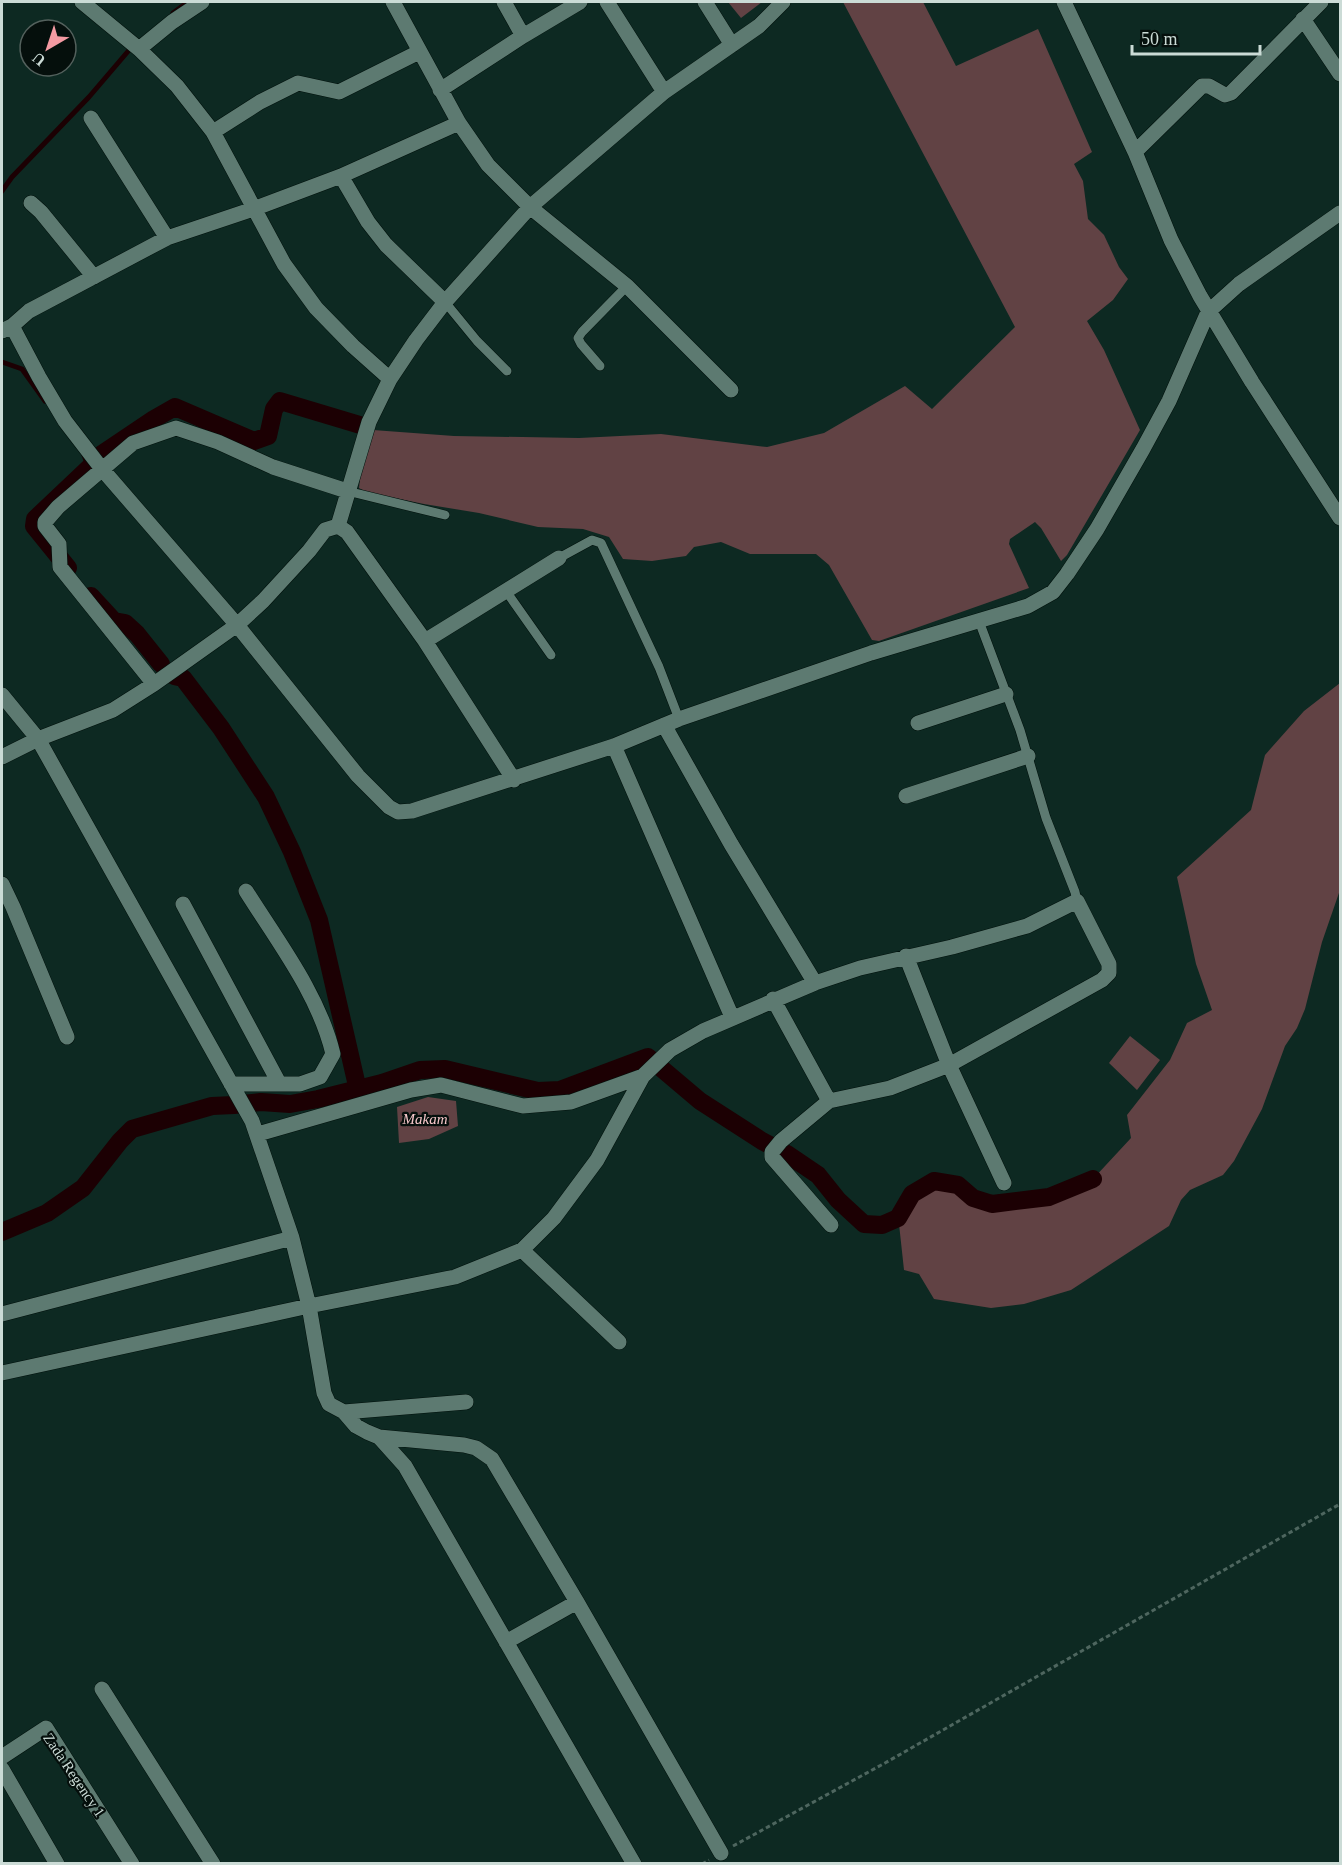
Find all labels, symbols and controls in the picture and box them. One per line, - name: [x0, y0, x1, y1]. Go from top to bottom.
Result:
- north arrow: [18, 18, 78, 78]
- scale bar: [1132, 18, 1260, 56]
- text: 50 m: [1141, 29, 1178, 49]
- text: U: [29, 49, 49, 70]
- park label: Makam: [402, 1111, 448, 1127]
- street label: Zada Regency 1: [40, 1730, 108, 1820]

